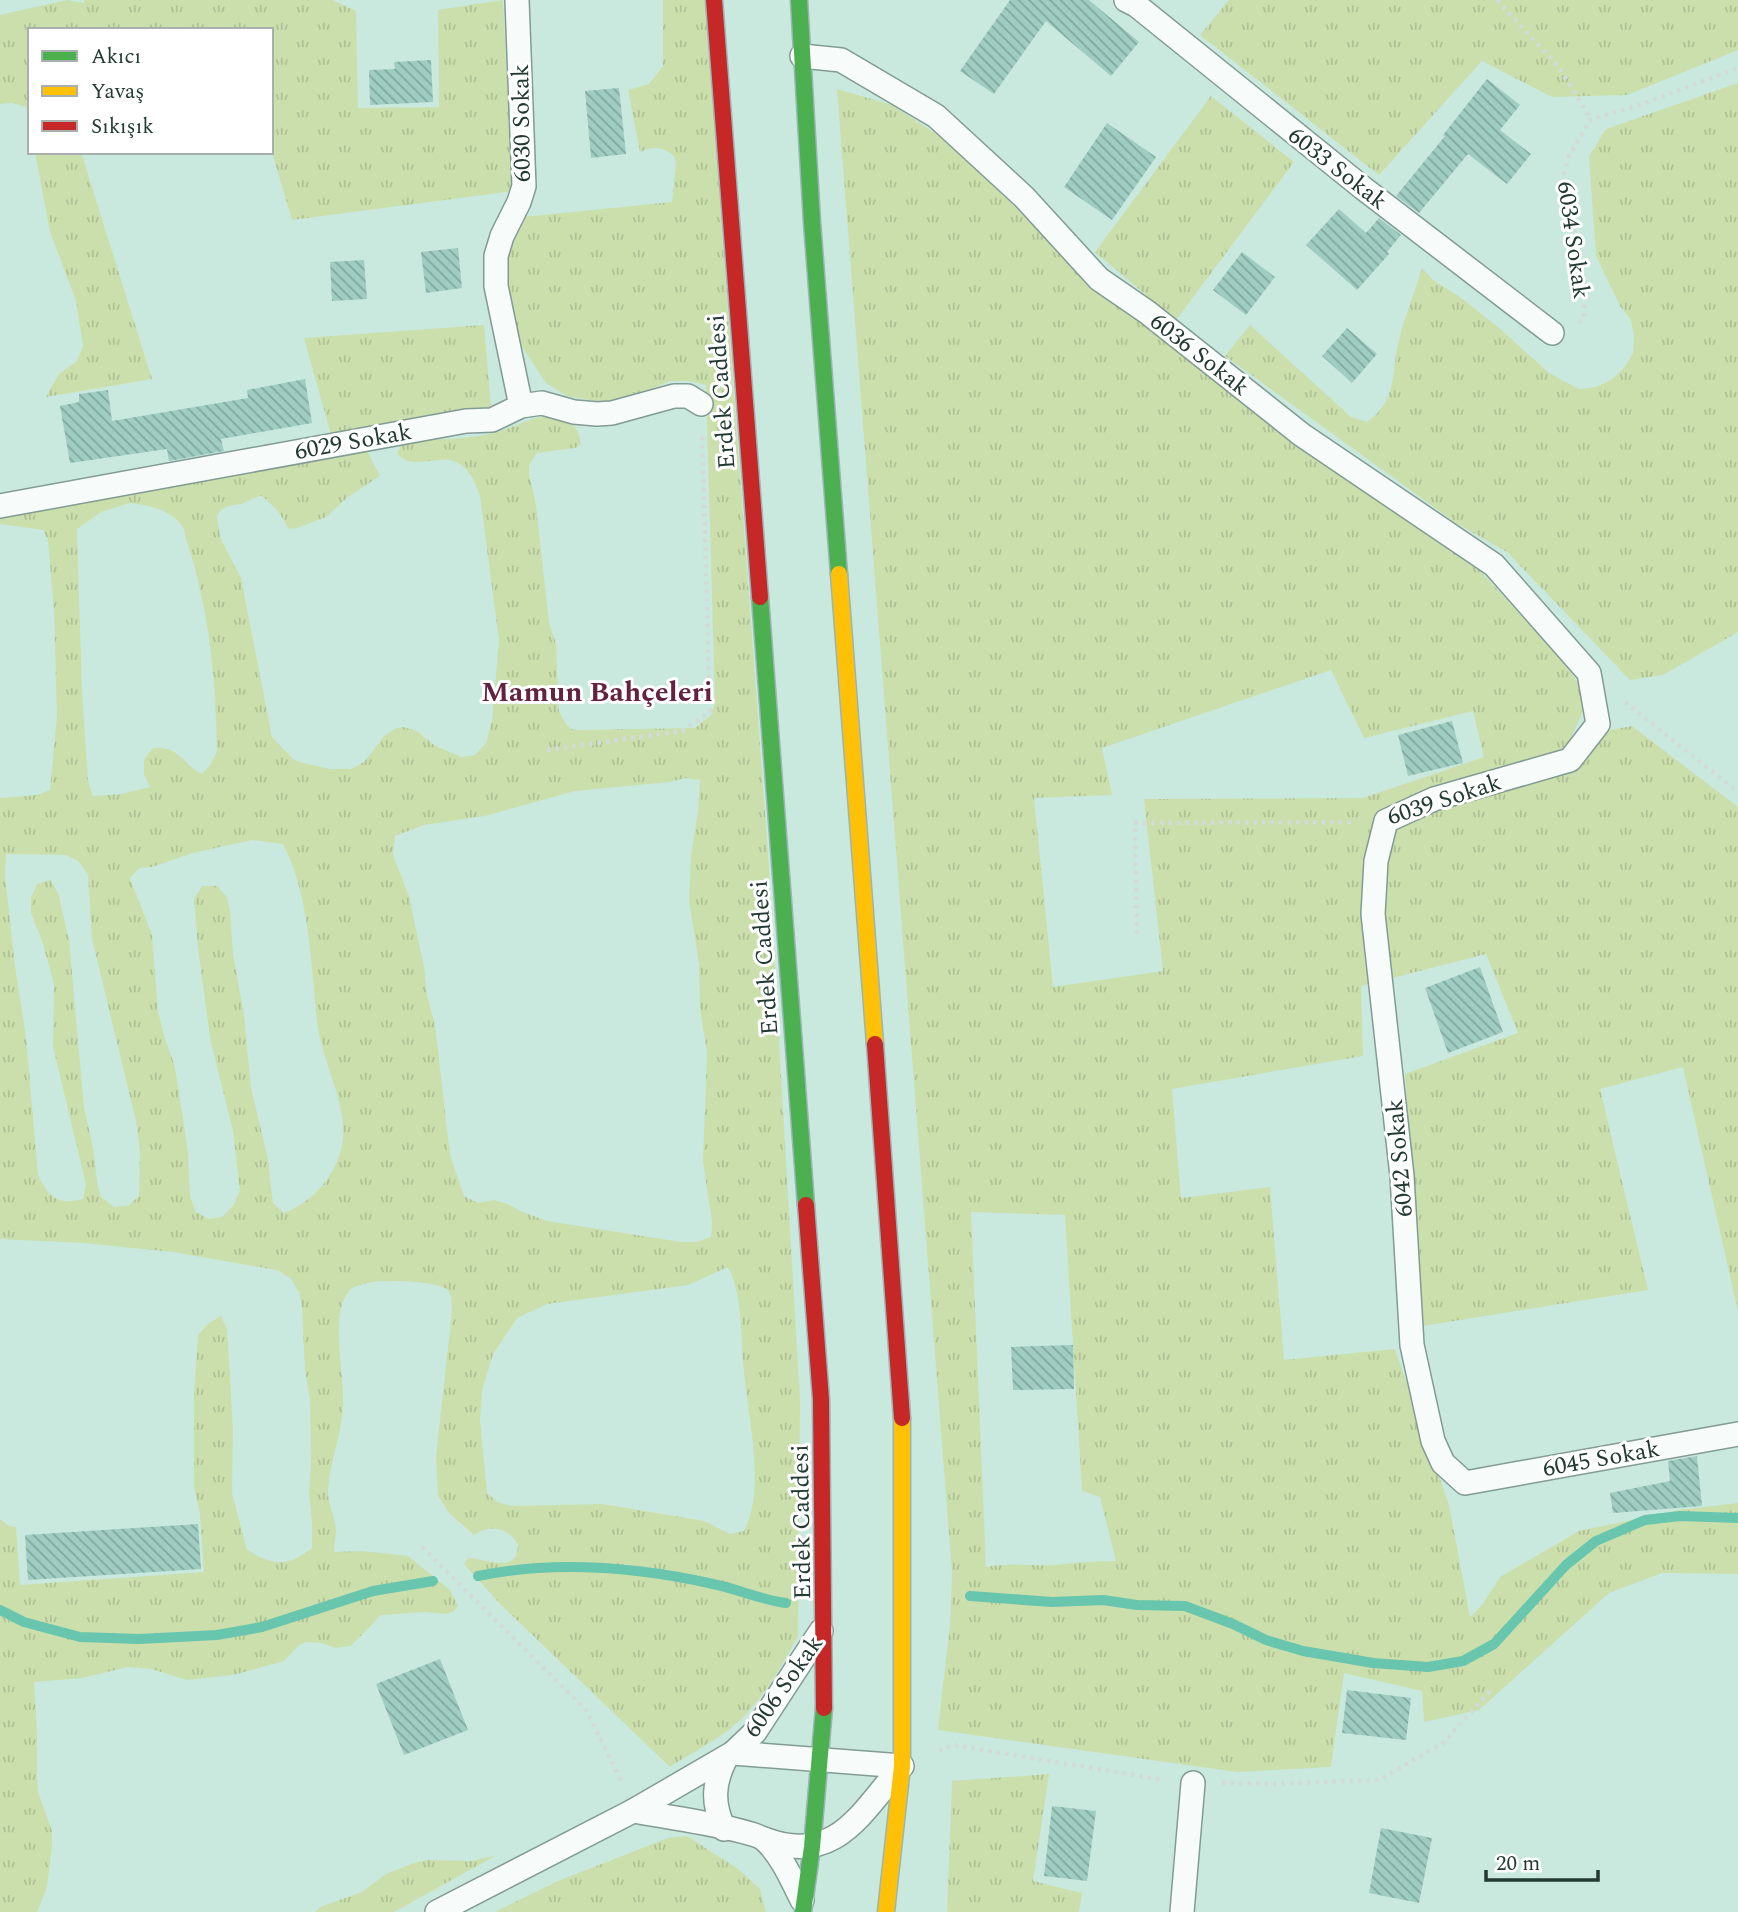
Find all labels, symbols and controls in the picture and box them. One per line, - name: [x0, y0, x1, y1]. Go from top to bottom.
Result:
- legend: [28, 28, 273, 154]
- text: Akıcı: [91, 41, 141, 73]
- street label: 6030 Sokak: [503, 64, 541, 182]
- text: Yavaş: [91, 76, 144, 108]
- text: Sıkışık: [91, 111, 154, 143]
- street label: 6033 Sokak: [1280, 118, 1395, 219]
- street label: 6034 Sokak: [1547, 179, 1599, 301]
- street label: 6036 Sokak: [1142, 304, 1257, 405]
- street label: Erdek Caddesi: [699, 313, 745, 471]
- street label: 6029 Sokak: [292, 414, 415, 470]
- district label: Mamun Bahçeleri: [481, 671, 713, 714]
- street label: 6039 Sokak: [1383, 765, 1506, 835]
- street label: Erdek Caddesi: [742, 879, 788, 1037]
- street label: 6042 Sokak: [1377, 1097, 1423, 1218]
- street label: 6045 Sokak: [1540, 1431, 1663, 1487]
- street label: Erdek Caddesi: [783, 1444, 821, 1600]
- street label: 6006 Sokak: [735, 1628, 832, 1745]
- scale bar: [1486, 1839, 1598, 1883]
- text: 20 m: [1496, 1848, 1540, 1880]

